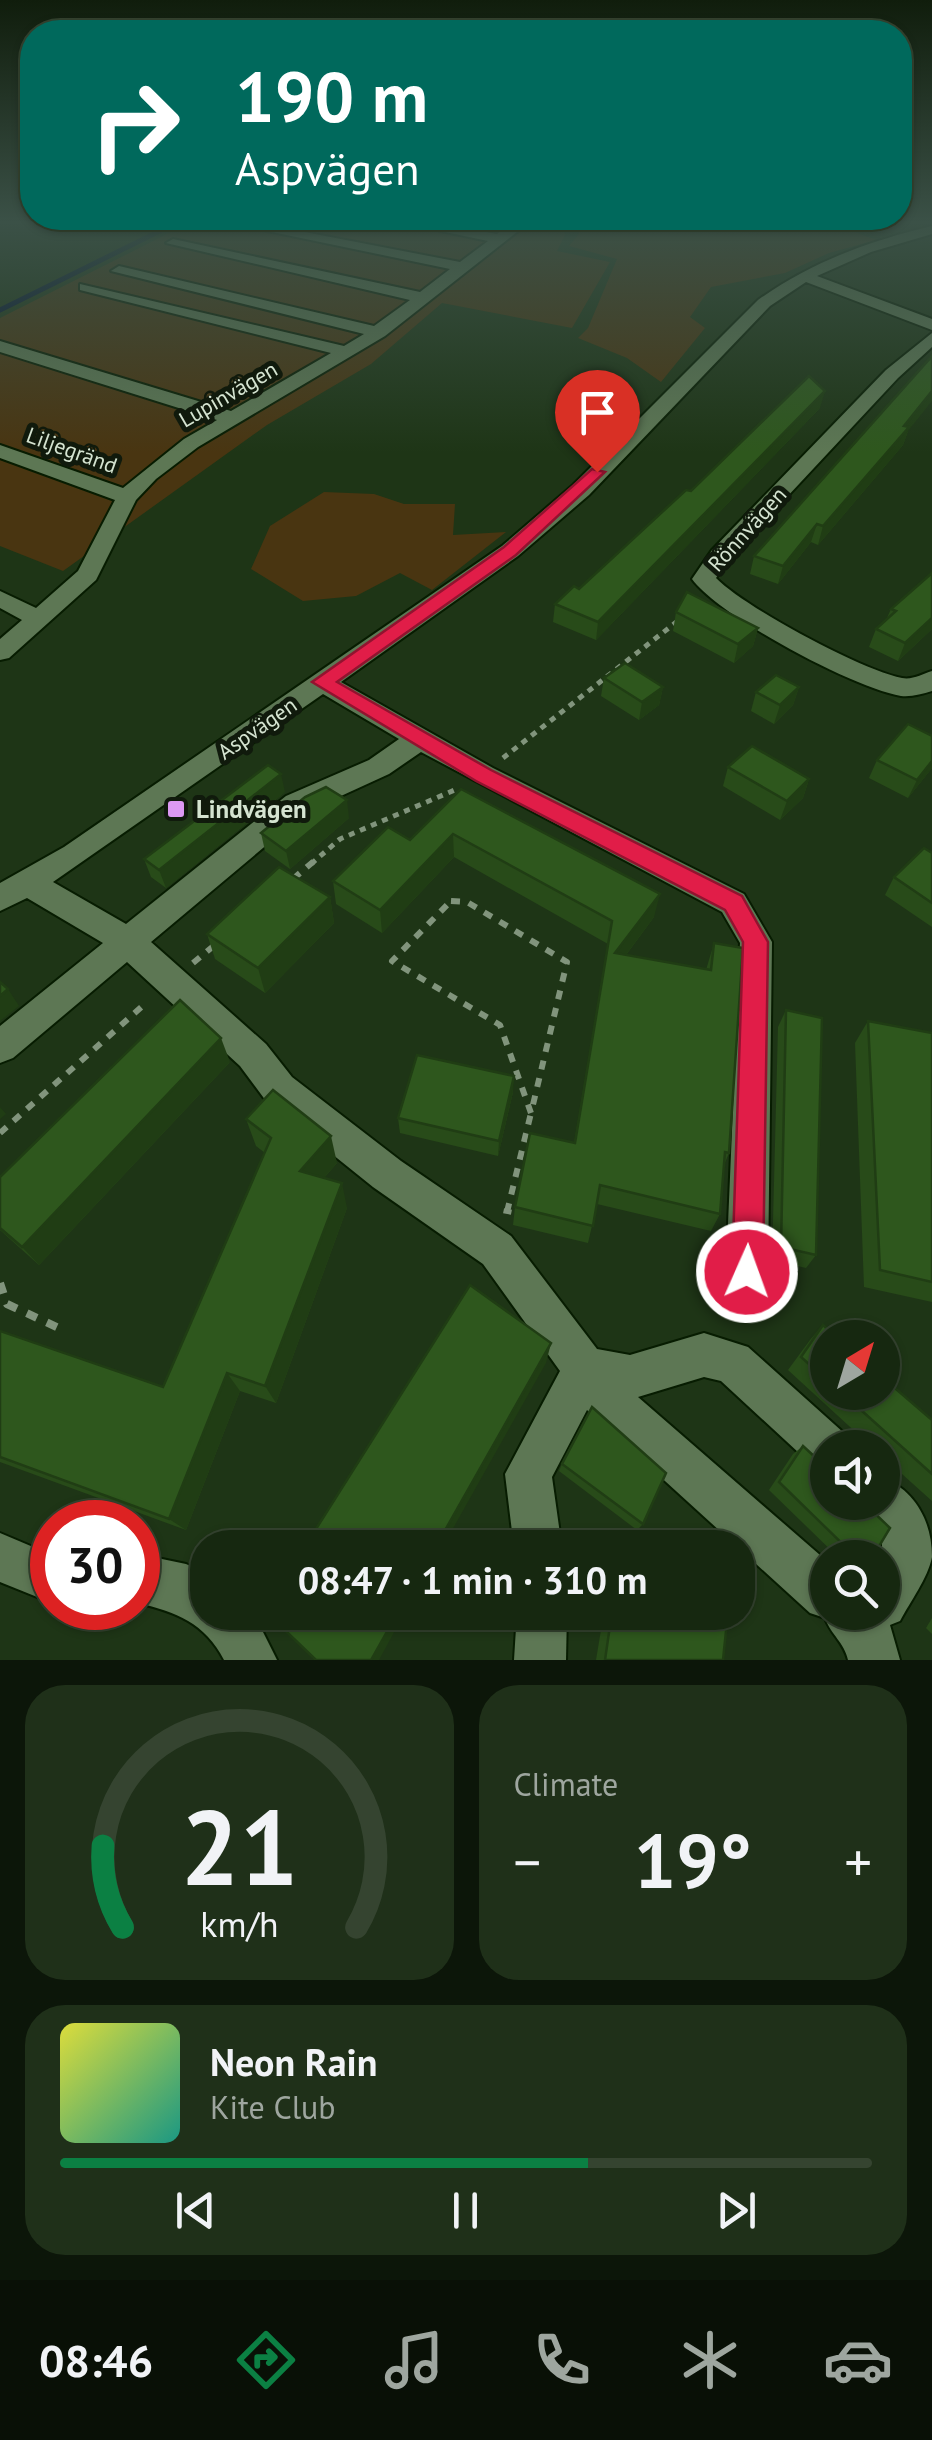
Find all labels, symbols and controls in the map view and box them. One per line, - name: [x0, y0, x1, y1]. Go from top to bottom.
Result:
- text: 190 m: [235, 51, 428, 141]
- icon: right: [70, 60, 200, 190]
- text: Aspvägen: [235, 139, 420, 197]
- street label: Lupinvägen: [174, 355, 282, 433]
- pin: [555, 370, 640, 473]
- icon: arrive: [570, 385, 625, 440]
- street label: Liljegränd: [23, 421, 121, 479]
- street label: Rönnvägen: [702, 481, 792, 577]
- street label: Aspvägen: [212, 691, 302, 765]
- place label: Lindvägen: [196, 793, 307, 825]
- marker: Lindvägen: [165, 798, 187, 820]
- position arrow: [695, 1220, 799, 1324]
- north arrow: [810, 1320, 900, 1410]
- map controls: [810, 1320, 900, 1630]
- button: sound: [810, 1430, 900, 1520]
- speed limit sign: 30: [30, 1500, 160, 1630]
- button: search: [810, 1540, 900, 1630]
- text: 08:47 · 1 min · 310 m: [298, 1555, 647, 1604]
- text: Climate: [514, 1763, 618, 1805]
- text: 21: [180, 1779, 298, 1914]
- text: 19°: [634, 1812, 752, 1909]
- text: −: [514, 1826, 541, 1897]
- text: +: [844, 1826, 872, 1897]
- text: km/h: [200, 1901, 278, 1947]
- text: Neon Rain: [210, 2037, 377, 2086]
- text: Kite Club: [210, 2086, 336, 2128]
- icon: previous: [168, 2183, 223, 2238]
- icon: pause: [438, 2183, 493, 2238]
- icon: next: [709, 2183, 764, 2238]
- icon: directions: [231, 2325, 301, 2395]
- icon: music: [379, 2325, 449, 2395]
- icon: phone: [527, 2325, 597, 2395]
- icon: climate: [675, 2325, 745, 2395]
- icon: car: [823, 2325, 893, 2395]
- text: 08:46: [39, 2331, 153, 2389]

